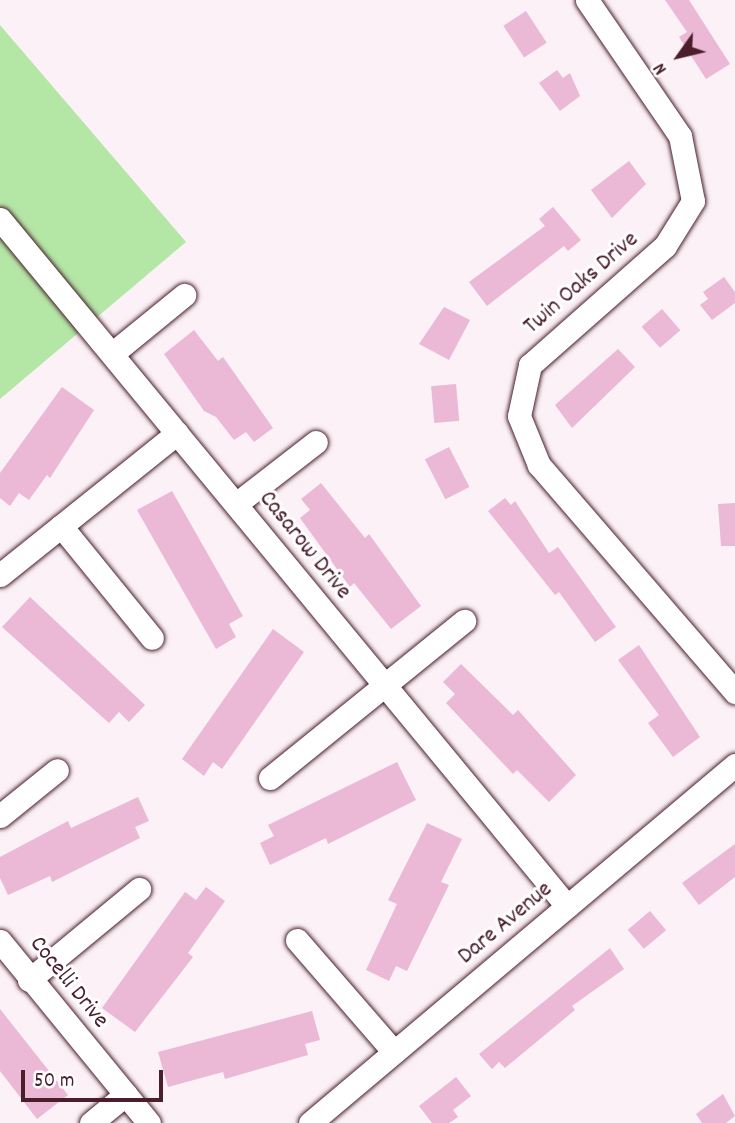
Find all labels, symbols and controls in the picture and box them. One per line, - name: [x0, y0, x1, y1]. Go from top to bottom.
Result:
- north arrow: [644, 21, 714, 91]
- text: N: [647, 57, 675, 79]
- street label: Twin Oaks Drive: [519, 226, 645, 342]
- street label: Casarow Drive: [252, 486, 356, 606]
- street label: Dare Avenue: [453, 876, 559, 972]
- street label: Cocelli Drive: [22, 931, 114, 1035]
- scale bar: [24, 1056, 166, 1100]
- text: 50 m: [34, 1067, 74, 1097]

